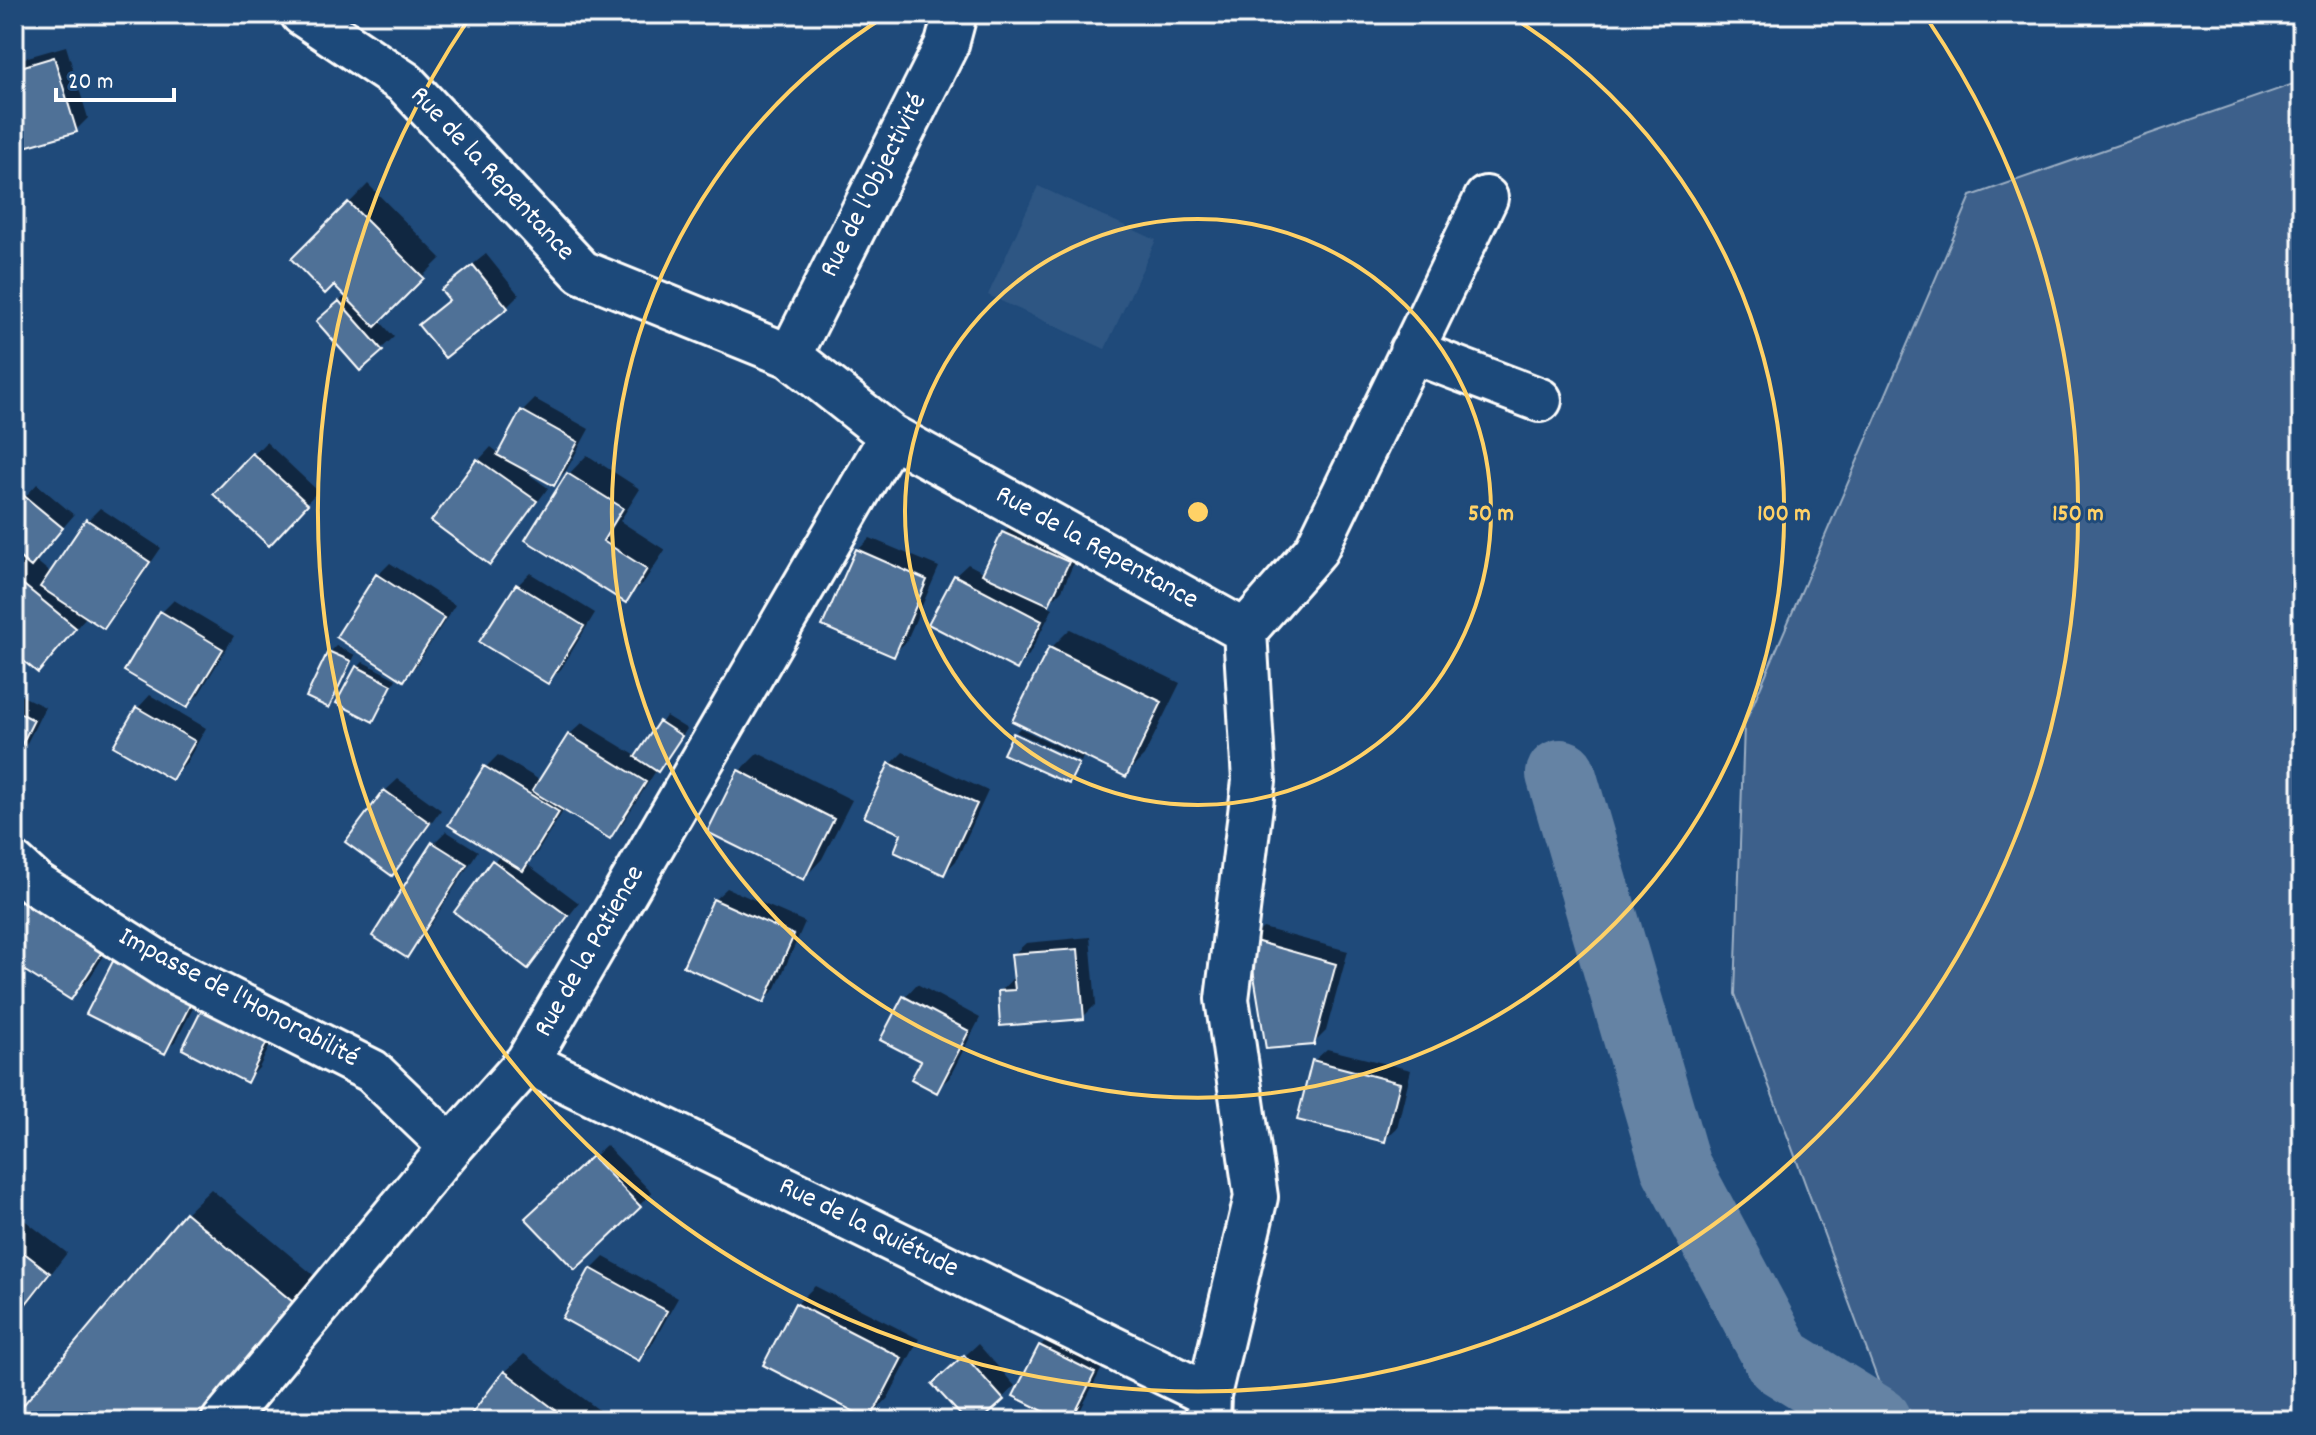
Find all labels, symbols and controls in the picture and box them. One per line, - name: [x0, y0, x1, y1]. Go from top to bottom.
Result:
- scale bar: [56, 52, 174, 102]
- text: 20 m: [68, 66, 114, 100]
- street label: Rue de la Repentance: [399, 78, 583, 272]
- street label: Rue de l'Objectivité: [811, 87, 939, 285]
- street label: Rue de la Repentance: [987, 477, 1205, 621]
- centre of rings: [1184, 498, 1212, 526]
- text: 50 m: [1468, 498, 1514, 532]
- text: 100 m: [1757, 498, 1811, 532]
- text: 150 m: [2052, 498, 2104, 532]
- street label: Rue de la Patience: [526, 859, 656, 1045]
- street label: Impasse de l'Honorabilité: [111, 919, 365, 1079]
- street label: Rue de la Quiétude: [771, 1168, 965, 1290]

